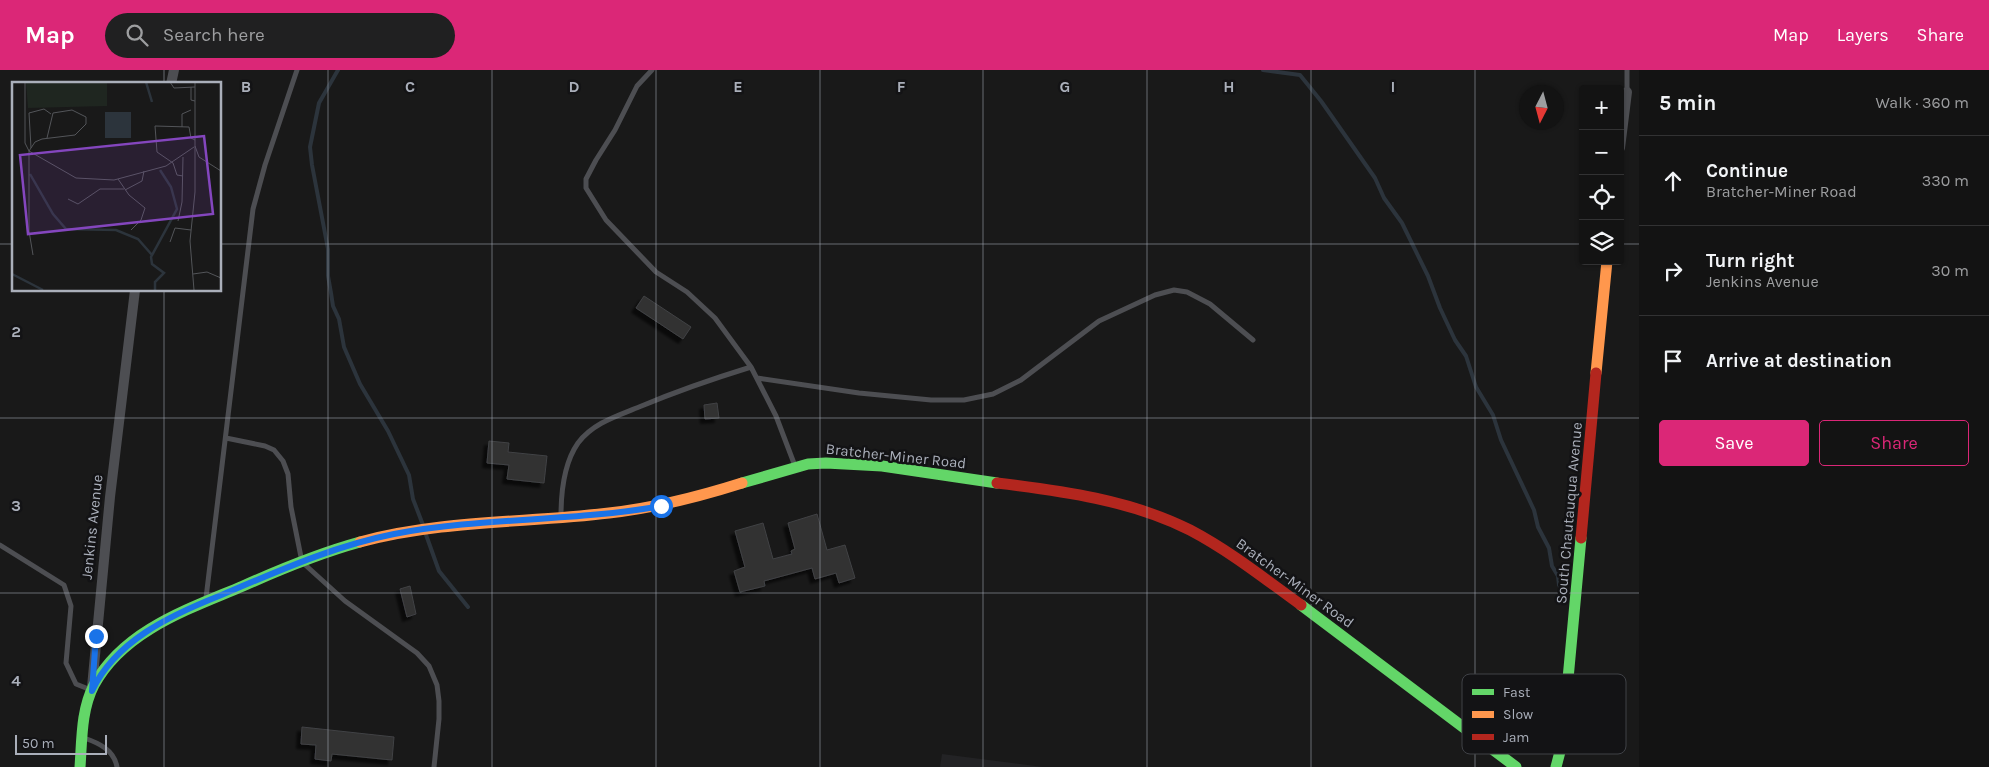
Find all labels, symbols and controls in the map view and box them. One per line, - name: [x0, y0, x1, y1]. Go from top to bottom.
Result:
- search box: [105, 13, 455, 58]
- text: Map: [25, 21, 75, 49]
- icon: search: [123, 21, 151, 49]
- text: Search here: [163, 24, 265, 46]
- text: Map: [1773, 24, 1809, 46]
- text: Layers: [1837, 24, 1889, 46]
- text: Share: [1917, 24, 1964, 46]
- text: B: [241, 77, 251, 96]
- text: C: [405, 77, 415, 96]
- text: D: [569, 77, 580, 96]
- text: E: [733, 77, 743, 96]
- text: F: [897, 77, 906, 96]
- text: G: [1060, 77, 1070, 96]
- text: H: [1223, 77, 1235, 96]
- text: I: [1391, 77, 1395, 96]
- inset map: [12, 82, 221, 291]
- north arrow: [1519, 85, 1564, 130]
- map controls: [1579, 85, 1624, 265]
- button: +: [1579, 85, 1624, 130]
- text: 5 min: [1659, 91, 1716, 115]
- text: Walk · 360 m: [1876, 93, 1969, 112]
- button: −: [1579, 130, 1624, 175]
- text: Continue: [1706, 160, 1788, 182]
- icon: ahead: [1659, 167, 1687, 195]
- text: 330 m: [1922, 171, 1969, 190]
- button: locate: [1579, 175, 1624, 220]
- text: Bratcher-Miner Road: [1706, 182, 1857, 201]
- button: layers: [1579, 220, 1624, 265]
- text: Turn right: [1706, 250, 1795, 272]
- icon: right: [1659, 257, 1687, 285]
- text: 30 m: [1931, 261, 1969, 280]
- text: Jenkins Avenue: [1706, 272, 1819, 291]
- text: 2: [11, 322, 21, 341]
- icon: arrive: [1659, 347, 1687, 375]
- text: Arrive at destination: [1706, 350, 1892, 372]
- button: Save: [1659, 420, 1809, 466]
- button: Share: [1819, 420, 1969, 466]
- street label: South Chautauqua Avenue: [1552, 421, 1586, 605]
- street label: Bratcher-Miner Road: [825, 440, 967, 472]
- street label: Jenkins Avenue: [78, 474, 106, 580]
- route start: [650, 495, 673, 518]
- text: 3: [11, 496, 21, 515]
- street label: Bratcher-Miner Road: [1233, 534, 1357, 632]
- route end: [85, 625, 108, 648]
- text: 4: [11, 671, 21, 690]
- legend: [1462, 674, 1626, 754]
- text: Fast: [1503, 684, 1530, 701]
- text: Slow: [1503, 706, 1533, 723]
- text: Jam: [1503, 729, 1529, 746]
- scale bar: [15, 732, 108, 755]
- text: 50 m: [22, 735, 55, 752]

